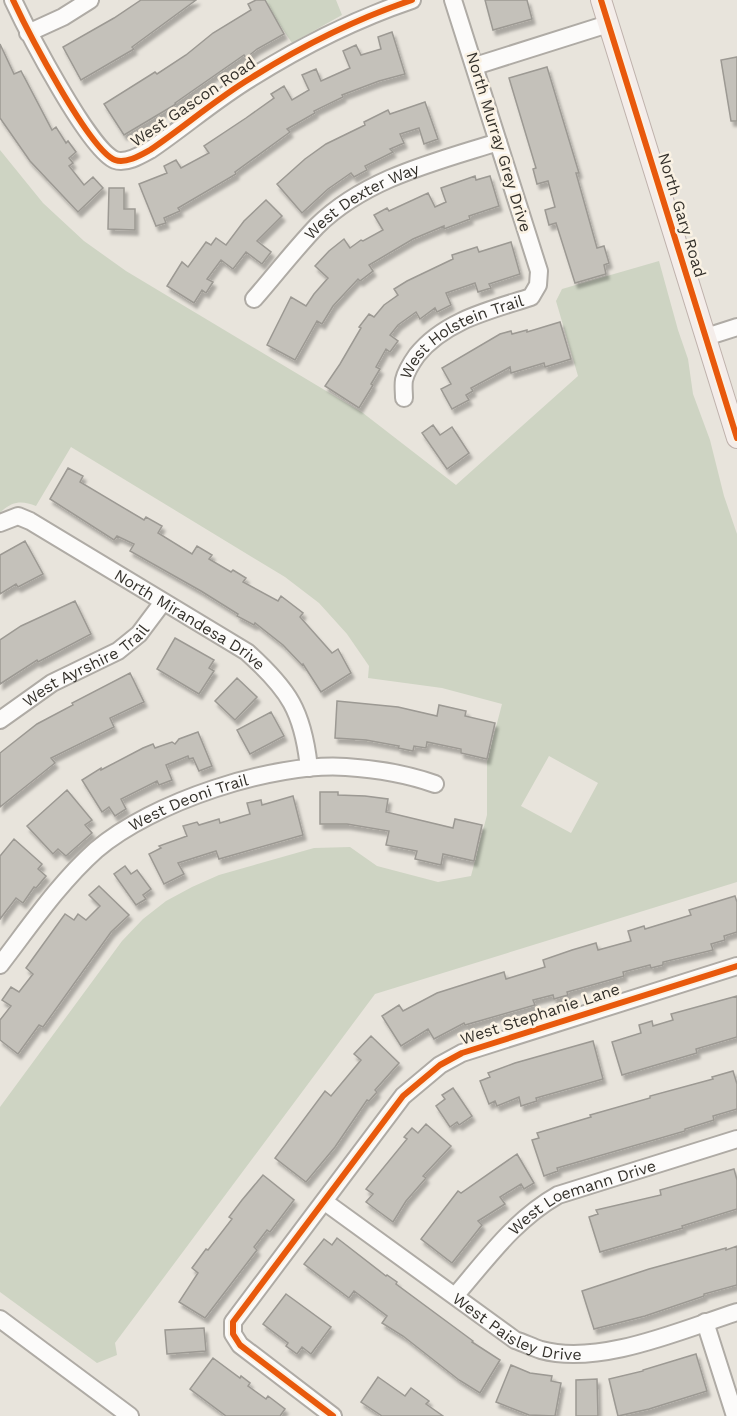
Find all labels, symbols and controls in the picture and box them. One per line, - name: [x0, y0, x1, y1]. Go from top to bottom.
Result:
- street label: North Murray Grey Drive: [463, 50, 535, 234]
- street label: West Gascon Road: [127, 53, 259, 151]
- street label: North Gary Road: [654, 151, 710, 279]
- street label: West Dexter Way: [300, 158, 422, 243]
- street label: West Holstein Trail: [395, 290, 526, 382]
- street label: North Mirandesa Drive: [111, 565, 269, 674]
- street label: West Ayrshire Trail: [19, 620, 153, 711]
- street label: West Deoni Trail: [125, 770, 250, 835]
- street label: West Stephanie Lane: [458, 979, 622, 1049]
- street label: West Loemann Drive: [504, 1155, 658, 1239]
- street label: West Paisley Drive: [449, 1289, 582, 1364]

